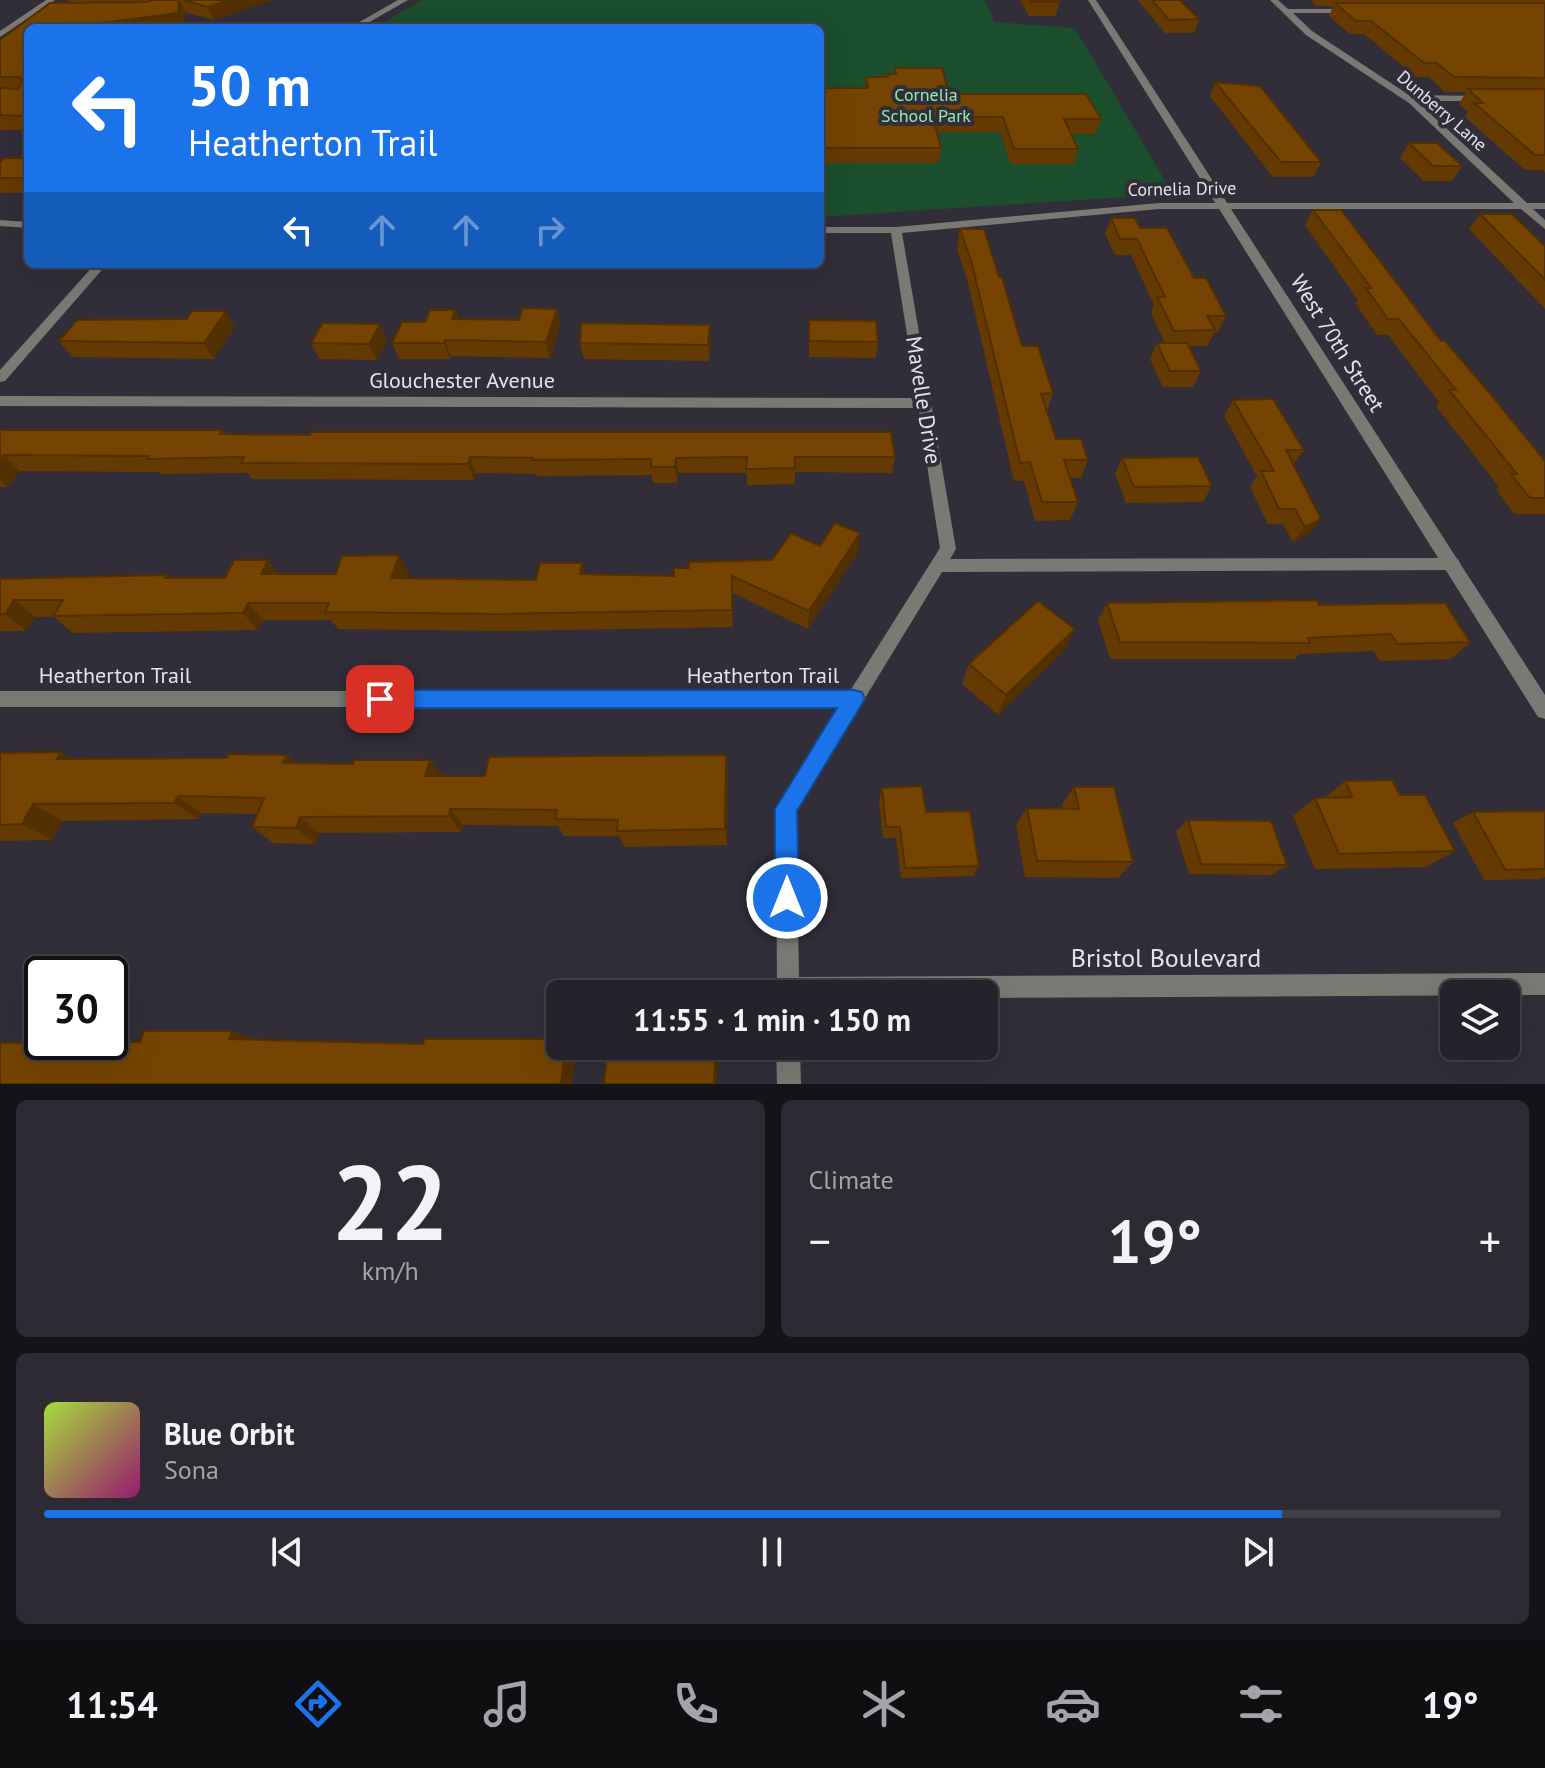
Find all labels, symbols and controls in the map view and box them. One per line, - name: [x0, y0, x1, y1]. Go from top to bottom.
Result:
- text: 50 m: [188, 49, 311, 121]
- icon: left: [56, 56, 160, 160]
- street label: Dunberry Lane: [1393, 65, 1492, 156]
- park label: Cornelia School Park: [881, 83, 971, 127]
- text: Heatherton Trail: [188, 119, 438, 166]
- street label: Cornelia Drive: [1128, 176, 1236, 201]
- icon: left: [276, 208, 320, 252]
- icon: ahead: [360, 208, 404, 252]
- icon: ahead: [444, 208, 488, 252]
- icon: right: [528, 208, 572, 252]
- street label: West 70th Street: [1285, 269, 1392, 417]
- street label: Mavelle Drive: [900, 334, 948, 466]
- street label: Glouchester Avenue: [369, 366, 555, 394]
- street label: Heatherton Trail: [39, 661, 192, 689]
- street label: Heatherton Trail: [687, 661, 840, 689]
- pin: [346, 665, 414, 733]
- icon: arrive: [358, 677, 402, 721]
- position arrow: [745, 856, 829, 940]
- street label: Bristol Boulevard: [1071, 941, 1261, 974]
- speed limit sign: 30: [24, 956, 128, 1060]
- map controls: [1440, 980, 1520, 1060]
- button: layers: [1440, 980, 1520, 1060]
- text: 11:55 · 1 min · 150 m: [633, 1000, 911, 1039]
- text: 22: [331, 1134, 449, 1269]
- text: Climate: [809, 1163, 894, 1196]
- text: 19°: [1108, 1202, 1202, 1280]
- text: −: [809, 1212, 831, 1269]
- text: +: [1479, 1212, 1501, 1269]
- text: km/h: [362, 1254, 419, 1287]
- text: Blue Orbit: [164, 1414, 294, 1453]
- text: Sona: [164, 1453, 219, 1486]
- icon: previous: [265, 1530, 309, 1574]
- icon: pause: [750, 1530, 794, 1574]
- icon: next: [1236, 1530, 1280, 1574]
- icon: directions: [290, 1676, 346, 1732]
- icon: music: [479, 1676, 535, 1732]
- icon: phone: [668, 1676, 724, 1732]
- icon: climate: [856, 1676, 912, 1732]
- icon: car: [1045, 1676, 1101, 1732]
- icon: filters: [1233, 1676, 1289, 1732]
- text: 11:54: [66, 1681, 158, 1728]
- text: 19°: [1422, 1681, 1479, 1728]

